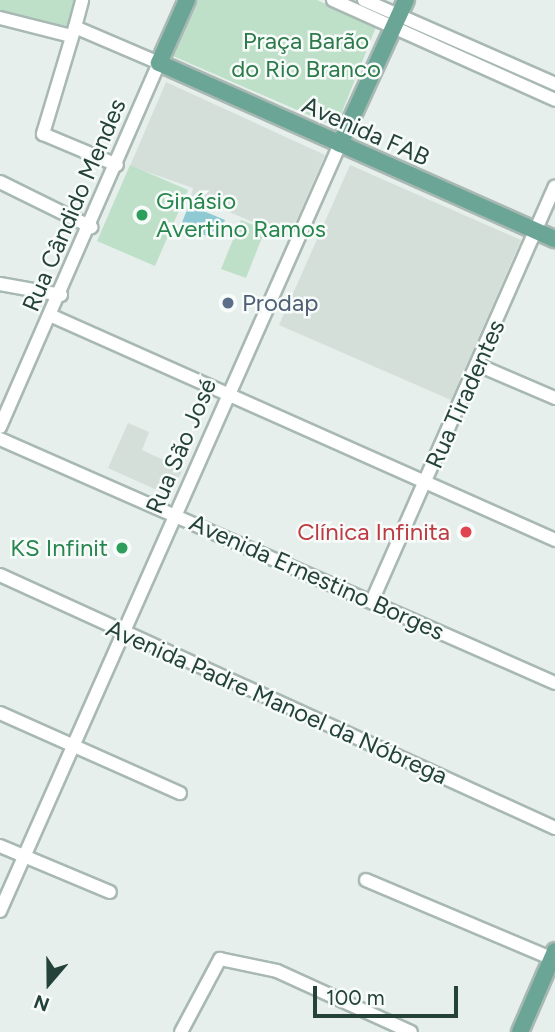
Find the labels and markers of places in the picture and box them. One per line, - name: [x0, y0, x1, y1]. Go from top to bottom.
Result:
- place label: Ginásio Avertino Ramos: [156, 187, 326, 243]
- marker: Ginásio Avertino Ramos: [134, 207, 150, 223]
- place label: Prodap: [242, 289, 318, 317]
- marker: Prodap: [220, 295, 236, 311]
- place label: Clínica Infinita: [297, 518, 450, 546]
- marker: Clínica Infinita: [456, 522, 476, 542]
- place label: KS Infinit: [10, 534, 108, 562]
- marker: KS Infinit: [114, 540, 130, 556]

